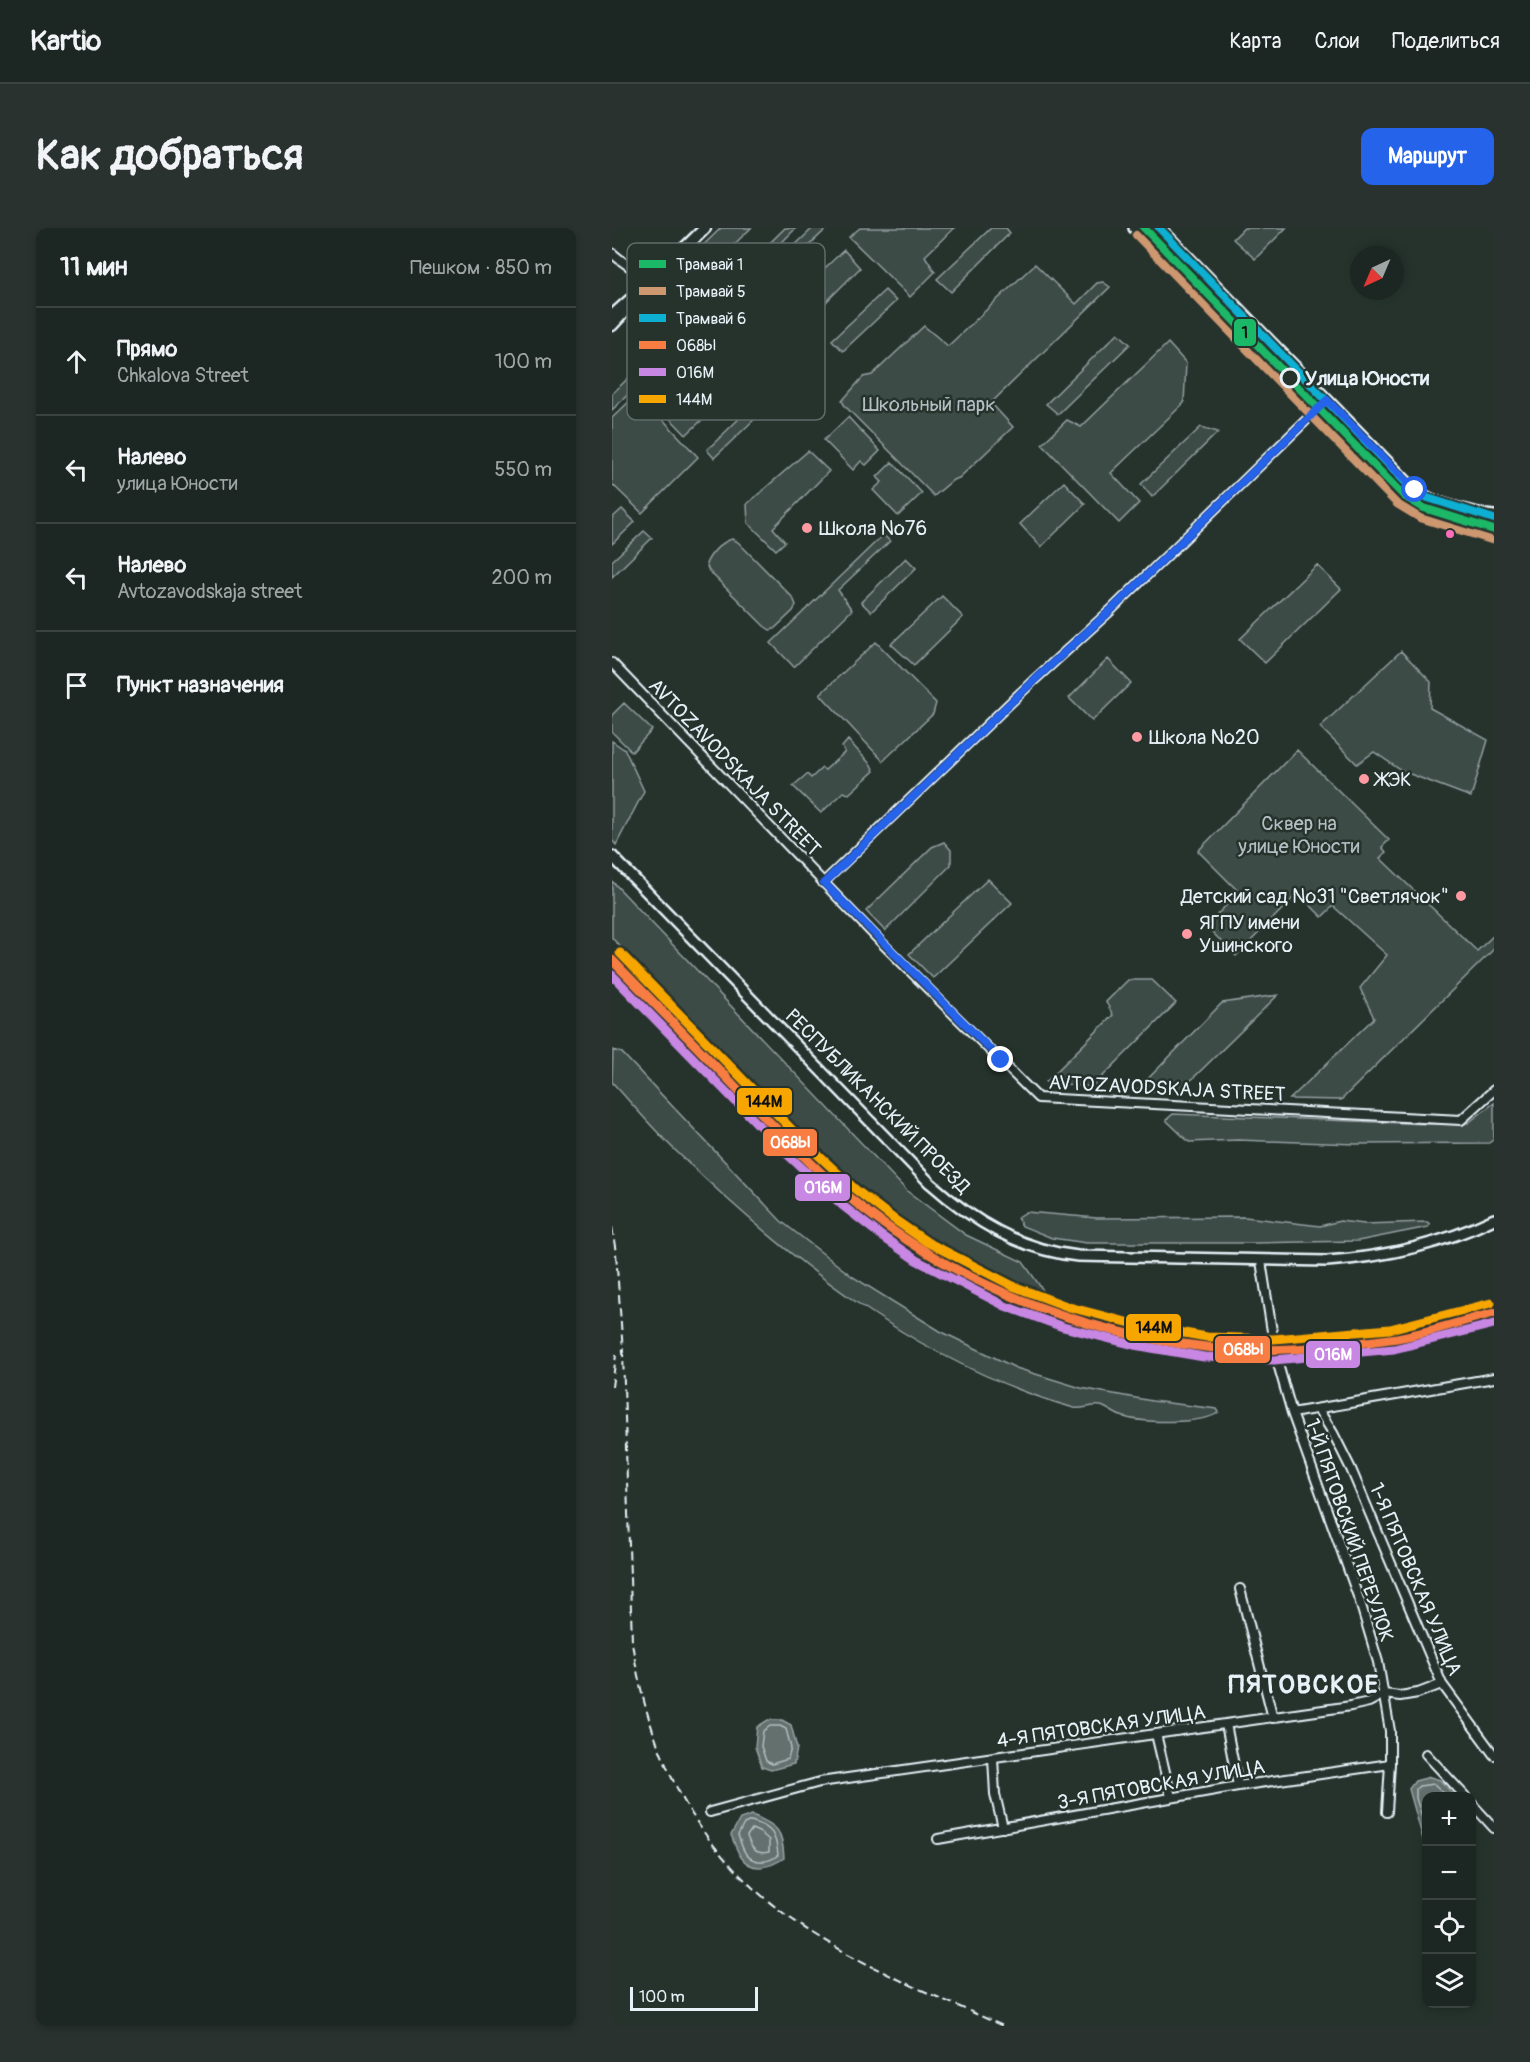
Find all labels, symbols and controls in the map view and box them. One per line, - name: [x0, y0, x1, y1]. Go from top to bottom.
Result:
- text: Kartio: [30, 24, 101, 59]
- text: Карта: [1229, 28, 1281, 55]
- text: Слои: [1314, 28, 1359, 55]
- text: Поделиться: [1392, 28, 1500, 55]
- button: Маршрут: [1361, 128, 1494, 185]
- text: Как добраться: [36, 130, 303, 182]
- legend: [627, 243, 825, 420]
- north arrow: [1350, 246, 1404, 300]
- text: 11 мин: [60, 251, 128, 283]
- text: Пешком · 850 m: [410, 255, 552, 280]
- text: Трамвай 1: [676, 255, 743, 275]
- text: Трамвай 5: [676, 282, 746, 302]
- text: Трамвай 6: [676, 309, 746, 329]
- line badge: 1: [1233, 318, 1257, 347]
- text: 1: [1242, 323, 1248, 343]
- text: Прямо: [117, 335, 177, 363]
- text: 068Ы: [676, 336, 716, 356]
- icon: ahead: [60, 345, 93, 378]
- text: 100 m: [495, 349, 552, 374]
- text: Chkalova Street: [117, 363, 249, 388]
- text: 016М: [676, 363, 714, 383]
- place label: Улица Юности: [1305, 366, 1429, 391]
- marker: Улица Юности: [1280, 368, 1300, 388]
- text: 144М: [676, 390, 712, 410]
- park label: Школьный парк: [862, 392, 996, 417]
- text: Налево: [117, 443, 186, 471]
- icon: left: [60, 453, 93, 486]
- text: 550 m: [495, 457, 552, 482]
- text: улица Юности: [117, 471, 238, 496]
- route start: [1401, 476, 1427, 502]
- place label: Школа №76: [819, 516, 927, 541]
- marker: Школа №76: [800, 521, 814, 535]
- unlabelled marker: [1444, 528, 1456, 540]
- text: Налево: [117, 551, 186, 579]
- icon: left: [60, 561, 93, 594]
- text: 200 m: [491, 565, 552, 590]
- text: Avtozavodskaja street: [117, 579, 302, 604]
- icon: arrive: [60, 669, 93, 702]
- text: Пункт назначения: [117, 671, 284, 699]
- street label: AVTOZAVODSKAJA STREET: [643, 673, 826, 861]
- place label: Школа №20: [1149, 725, 1260, 750]
- marker: Школа №20: [1130, 730, 1144, 744]
- place label: ЖЭК: [1373, 767, 1412, 792]
- marker: ЖЭК: [1357, 772, 1371, 786]
- park label: Сквер на улице Юности: [1237, 811, 1360, 859]
- place label: Детский сад №31 "Светлячок": [1180, 884, 1449, 909]
- marker: Детский сад №31 "Светлячок": [1454, 889, 1468, 903]
- place label: ЯГПУ имени Ушинского: [1199, 910, 1299, 958]
- marker: ЯГПУ имени Ушинского: [1180, 927, 1194, 941]
- street label: РЕСПУБЛИКАНСКИЙ ПРОЕЗД: [780, 1004, 976, 1200]
- route end: [987, 1046, 1013, 1072]
- street label: AVTOZAVODSKAJA STREET: [1048, 1070, 1286, 1107]
- line badge: 144М: [736, 1087, 793, 1116]
- text: 144М: [746, 1092, 783, 1112]
- line badge: 068Ы: [762, 1128, 818, 1157]
- text: 068Ы: [770, 1133, 810, 1153]
- line badge: 016М: [794, 1173, 851, 1202]
- text: 016М: [804, 1178, 842, 1198]
- line badge: 144М: [1125, 1313, 1182, 1342]
- text: 144М: [1136, 1318, 1173, 1338]
- line badge: 068Ы: [1214, 1335, 1271, 1364]
- text: 068Ы: [1223, 1340, 1263, 1360]
- line badge: 016М: [1305, 1340, 1361, 1369]
- text: 016М: [1314, 1345, 1352, 1365]
- street label: 1-Й ПЯТОВСКИЙ ПЕРЕУЛОК: [1300, 1415, 1400, 1645]
- street label: 1-Я ПЯТОВСКАЯ УЛИЦА: [1364, 1479, 1467, 1679]
- district label: ПЯТОВСКОЕ: [1229, 1669, 1379, 1701]
- street label: 4-Я ПЯТОВСКАЯ УЛИЦА: [995, 1699, 1207, 1754]
- street label: 3-Я ПЯТОВСКАЯ УЛИЦА: [1055, 1754, 1267, 1815]
- map controls: [1422, 1792, 1476, 2008]
- button: +: [1422, 1792, 1476, 1846]
- button: −: [1422, 1846, 1476, 1900]
- button: locate: [1422, 1900, 1476, 1954]
- button: layers: [1422, 1954, 1476, 2008]
- scale bar: [630, 1984, 758, 2012]
- text: 100 m: [639, 1987, 685, 2007]

